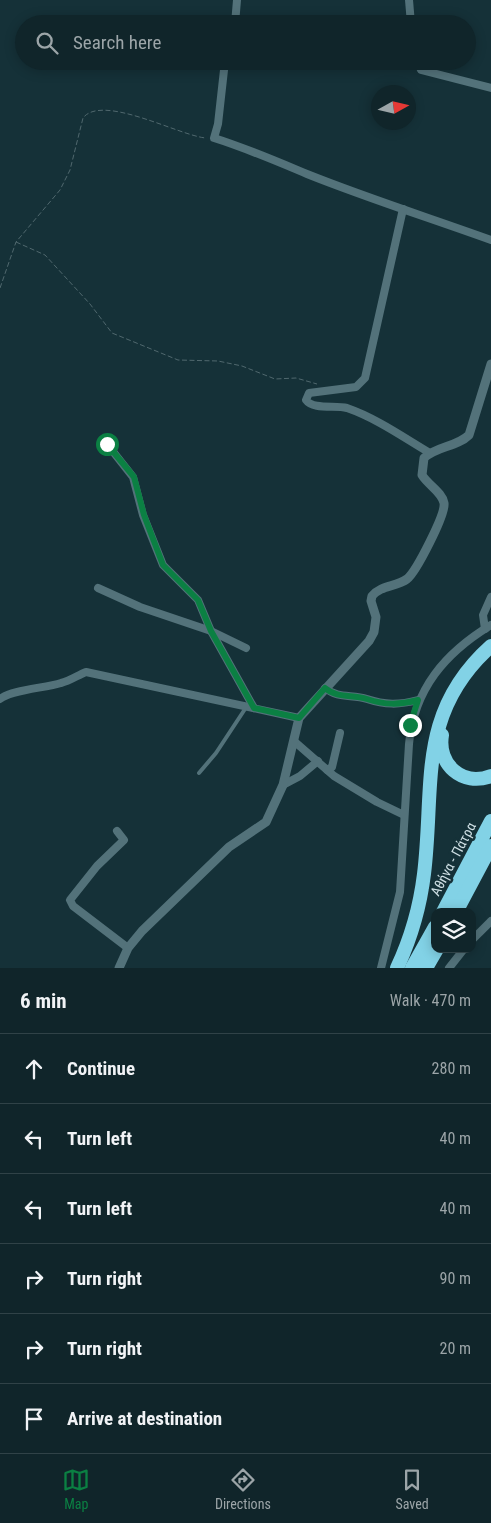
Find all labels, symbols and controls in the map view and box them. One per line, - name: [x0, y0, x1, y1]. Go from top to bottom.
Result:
- search box: [15, 15, 476, 70]
- icon: search: [33, 29, 61, 57]
- text: Search here: [73, 31, 161, 54]
- north arrow: [371, 85, 416, 130]
- route start: [96, 433, 119, 456]
- route end: [399, 714, 422, 737]
- street label: Αθήνα - Πάτρα: [427, 820, 479, 898]
- map controls: [431, 908, 476, 953]
- button: layers: [431, 908, 476, 953]
- text: 6 min: [20, 989, 67, 1013]
- text: Walk · 470 m: [390, 991, 471, 1010]
- icon: ahead: [20, 1055, 48, 1083]
- text: Continue: [67, 1057, 135, 1080]
- text: 280 m: [432, 1059, 471, 1078]
- icon: left: [20, 1125, 48, 1153]
- text: Turn left: [67, 1127, 132, 1150]
- text: 40 m: [439, 1129, 471, 1148]
- icon: left: [20, 1195, 48, 1223]
- text: Turn left: [67, 1197, 132, 1220]
- text: 40 m: [439, 1199, 471, 1218]
- icon: right: [20, 1265, 48, 1293]
- text: Turn right: [67, 1267, 142, 1290]
- text: 90 m: [439, 1269, 471, 1288]
- icon: right: [20, 1335, 48, 1363]
- text: Turn right: [67, 1337, 142, 1360]
- text: 20 m: [439, 1339, 471, 1358]
- icon: arrive: [20, 1405, 48, 1433]
- text: Arrive at destination: [67, 1407, 222, 1430]
- tab: Map: [62, 1466, 90, 1512]
- tab: Directions: [215, 1466, 271, 1512]
- tab: Saved: [395, 1466, 429, 1512]

